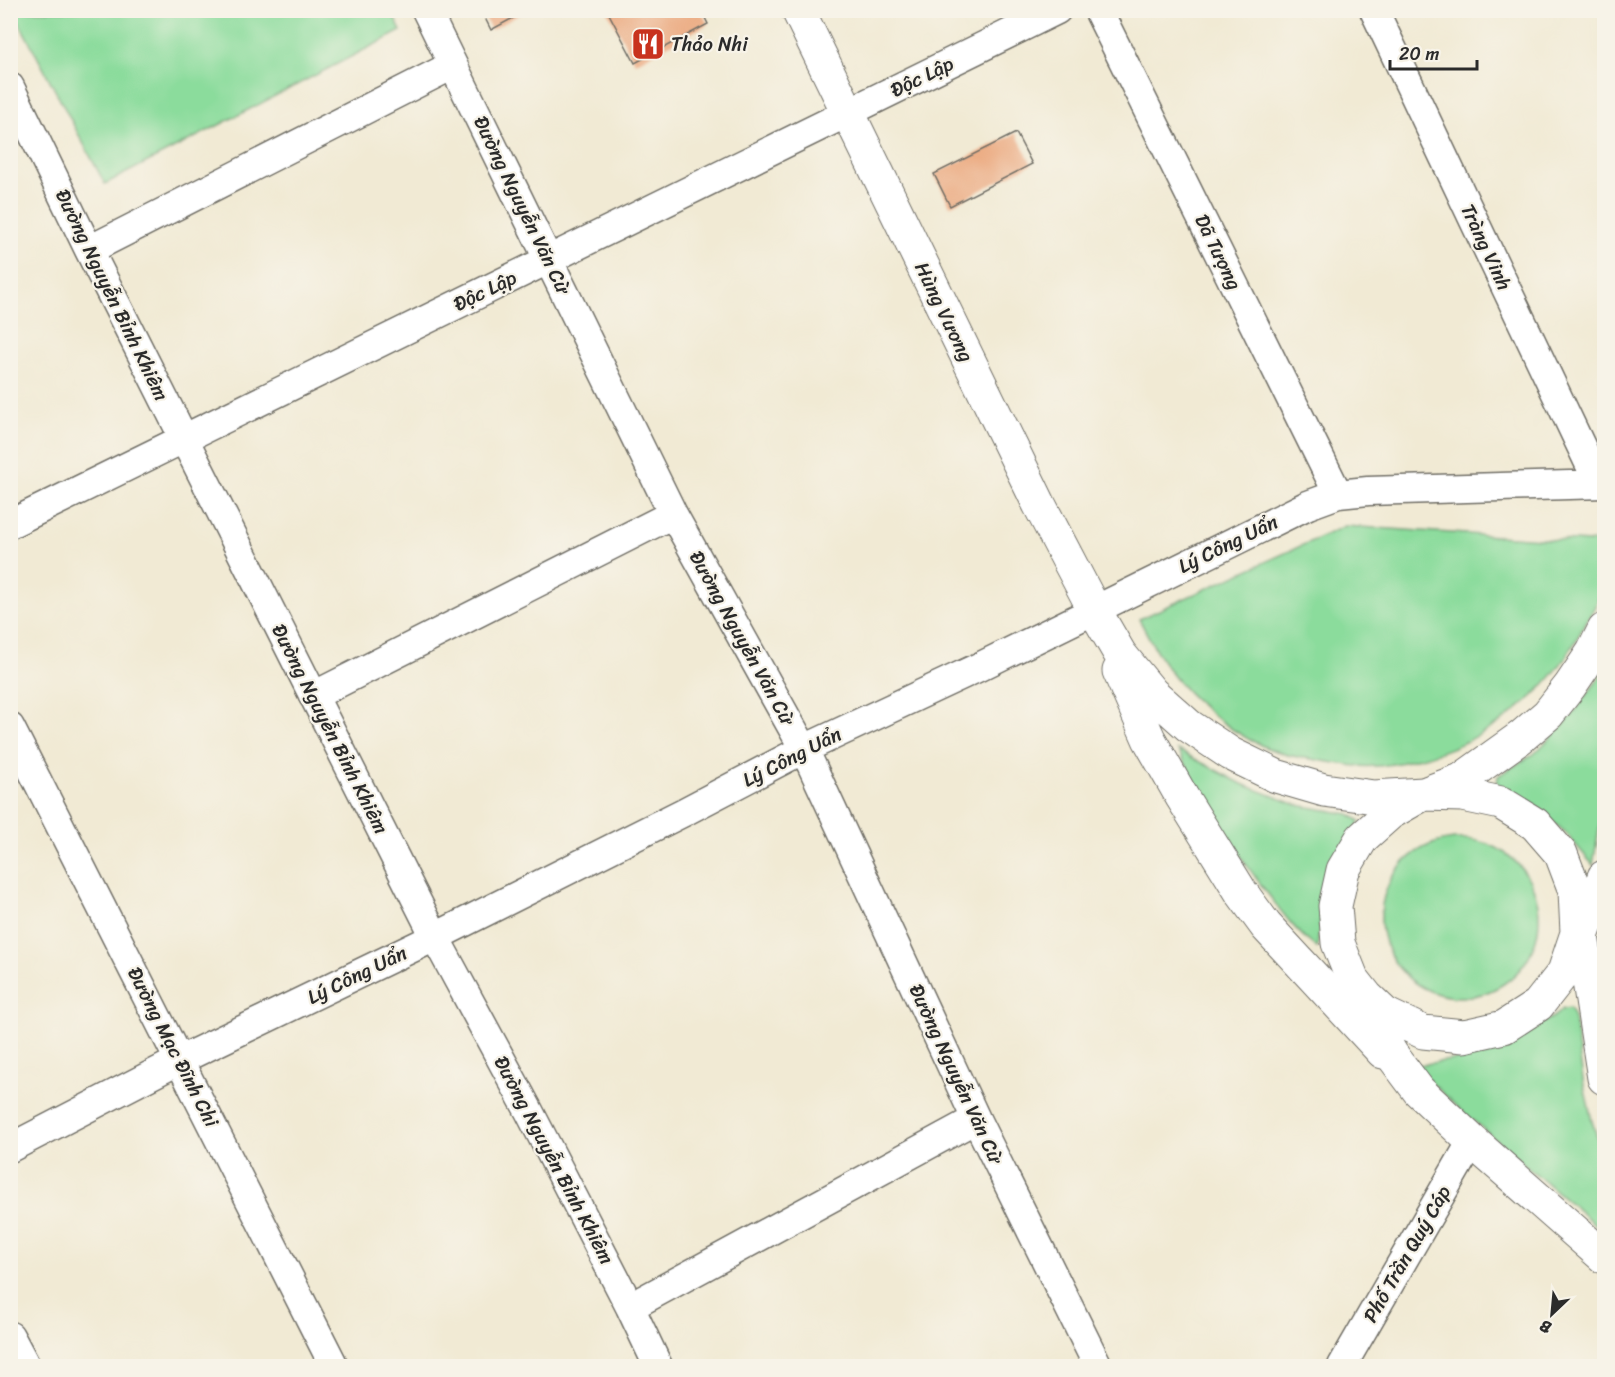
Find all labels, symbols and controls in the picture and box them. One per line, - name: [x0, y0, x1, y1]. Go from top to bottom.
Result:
- restaurant icon: Thảo Nhi: [630, 26, 666, 62]
- place label: Thảo Nhi: [671, 27, 749, 62]
- scale bar: [1390, 33, 1477, 71]
- text: 20 m: [1399, 38, 1439, 70]
- street label: Độc Lập: [884, 46, 960, 107]
- street label: Đường Nguyễn Văn Cừ: [464, 110, 581, 302]
- street label: Đường Nguyễn Bỉnh Khiêm: [45, 183, 179, 407]
- street label: Tràng Vinh: [1451, 198, 1521, 296]
- street label: Dã Tượng: [1184, 208, 1252, 296]
- street label: Hùng Vương: [905, 256, 983, 368]
- street label: Độc Lập: [447, 260, 523, 321]
- street label: Lý Công Uẩn: [1172, 505, 1284, 583]
- street label: Đường Nguyễn Văn Cừ: [679, 544, 805, 733]
- street label: Đường Nguyễn Bỉnh Khiêm: [262, 618, 398, 840]
- street label: Lý Công Uẩn: [736, 717, 848, 797]
- street label: Lý Công Uẩn: [301, 936, 413, 1014]
- street label: Đường Mạc Đĩnh Chi: [117, 961, 229, 1135]
- street label: Đường Nguyễn Văn Cừ: [899, 978, 1014, 1171]
- street label: Đường Nguyễn Bỉnh Khiêm: [484, 1049, 624, 1271]
- street label: Phố Trần Quý Cáp: [1353, 1178, 1461, 1329]
- north arrow: [1522, 1284, 1582, 1344]
- text: B: [1534, 1311, 1557, 1342]

